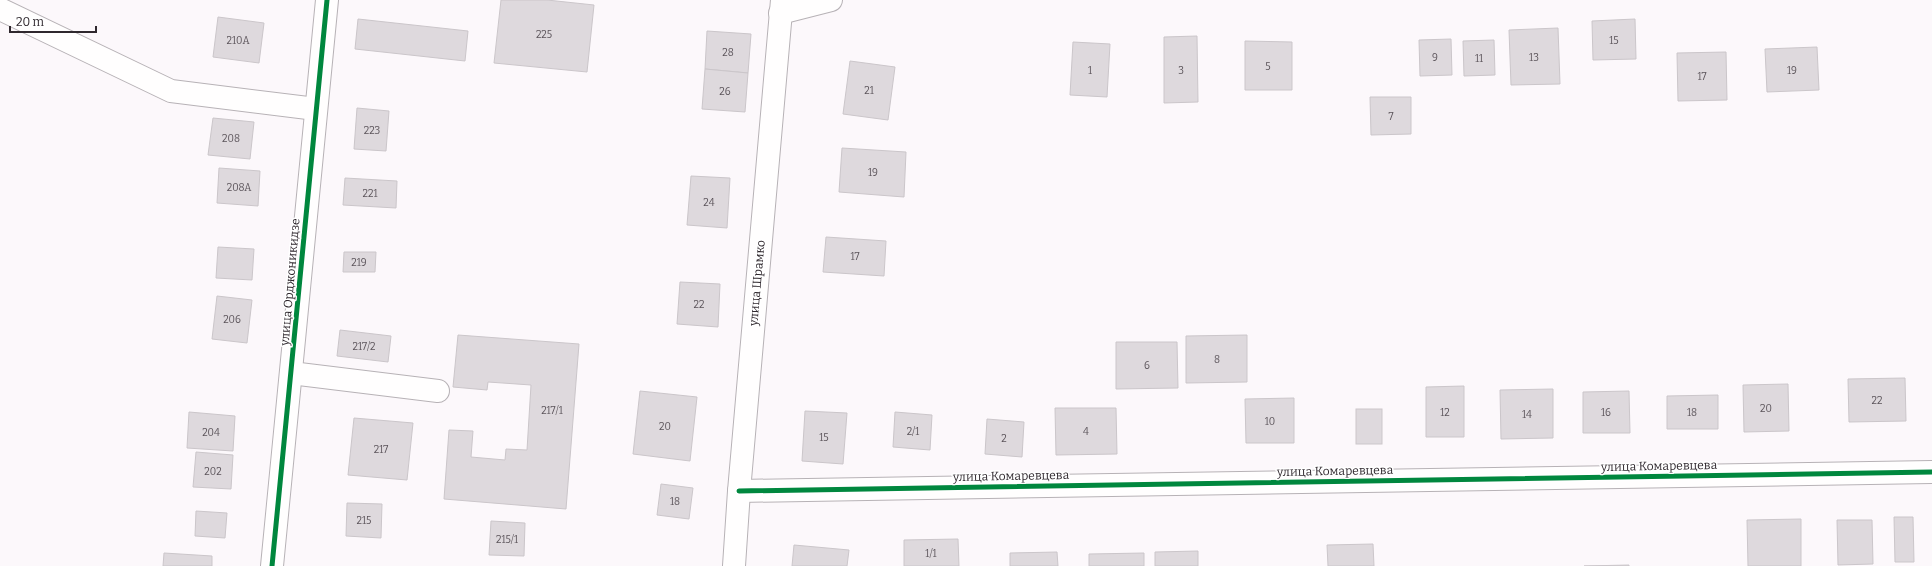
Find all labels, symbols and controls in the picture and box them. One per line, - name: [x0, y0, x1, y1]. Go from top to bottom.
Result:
- scale bar: [10, 8, 96, 34]
- text: 20 m: [16, 15, 45, 29]
- house number: 225: [536, 29, 552, 41]
- house number: 210А: [227, 35, 250, 47]
- house number: 15: [1609, 35, 1619, 47]
- house number: 28: [722, 47, 734, 59]
- house number: 9: [1432, 52, 1438, 64]
- house number: 13: [1529, 52, 1539, 64]
- house number: 11: [1475, 53, 1483, 65]
- house number: 5: [1265, 61, 1271, 73]
- house number: 1: [1088, 65, 1092, 77]
- house number: 3: [1178, 65, 1184, 77]
- house number: 19: [1787, 65, 1797, 77]
- house number: 17: [1698, 71, 1706, 83]
- house number: 21: [864, 85, 874, 97]
- house number: 26: [719, 86, 731, 98]
- house number: 7: [1388, 111, 1394, 123]
- house number: 223: [364, 125, 381, 137]
- house number: 208: [222, 133, 240, 145]
- house number: 19: [868, 167, 878, 179]
- house number: 208А: [227, 182, 252, 194]
- house number: 221: [363, 188, 377, 200]
- house number: 24: [703, 197, 715, 209]
- street label: улица Орджоникидзе: [277, 218, 303, 347]
- street label: улица Шрамко: [746, 239, 768, 328]
- house number: 17: [851, 251, 859, 263]
- house number: 219: [351, 257, 367, 269]
- house number: 22: [694, 299, 704, 311]
- house number: 206: [223, 314, 241, 326]
- house number: 217/2: [352, 341, 376, 353]
- house number: 8: [1214, 354, 1220, 366]
- house number: 6: [1144, 360, 1150, 372]
- house number: 22: [1872, 395, 1882, 407]
- house number: 20: [1760, 403, 1772, 415]
- house number: 217/1: [541, 405, 563, 417]
- house number: 12: [1440, 407, 1450, 419]
- house number: 16: [1601, 407, 1611, 419]
- house number: 18: [1687, 407, 1697, 419]
- house number: 14: [1522, 409, 1532, 421]
- house number: 10: [1265, 416, 1275, 428]
- house number: 20: [659, 421, 671, 433]
- house number: 2/1: [907, 426, 919, 438]
- house number: 4: [1083, 426, 1089, 438]
- house number: 204: [202, 427, 220, 439]
- house number: 15: [819, 432, 829, 444]
- house number: 2: [1001, 433, 1007, 445]
- house number: 217: [374, 444, 388, 456]
- street label: улица Комаревцева: [1600, 458, 1718, 474]
- street label: улица Комаревцева: [1276, 463, 1394, 479]
- house number: 202: [204, 466, 222, 478]
- street label: улица Комаревцева: [952, 468, 1070, 484]
- house number: 18: [670, 496, 680, 508]
- house number: 215: [357, 515, 371, 527]
- house number: 215/1: [496, 534, 518, 546]
- house number: 1/1: [925, 548, 937, 560]

